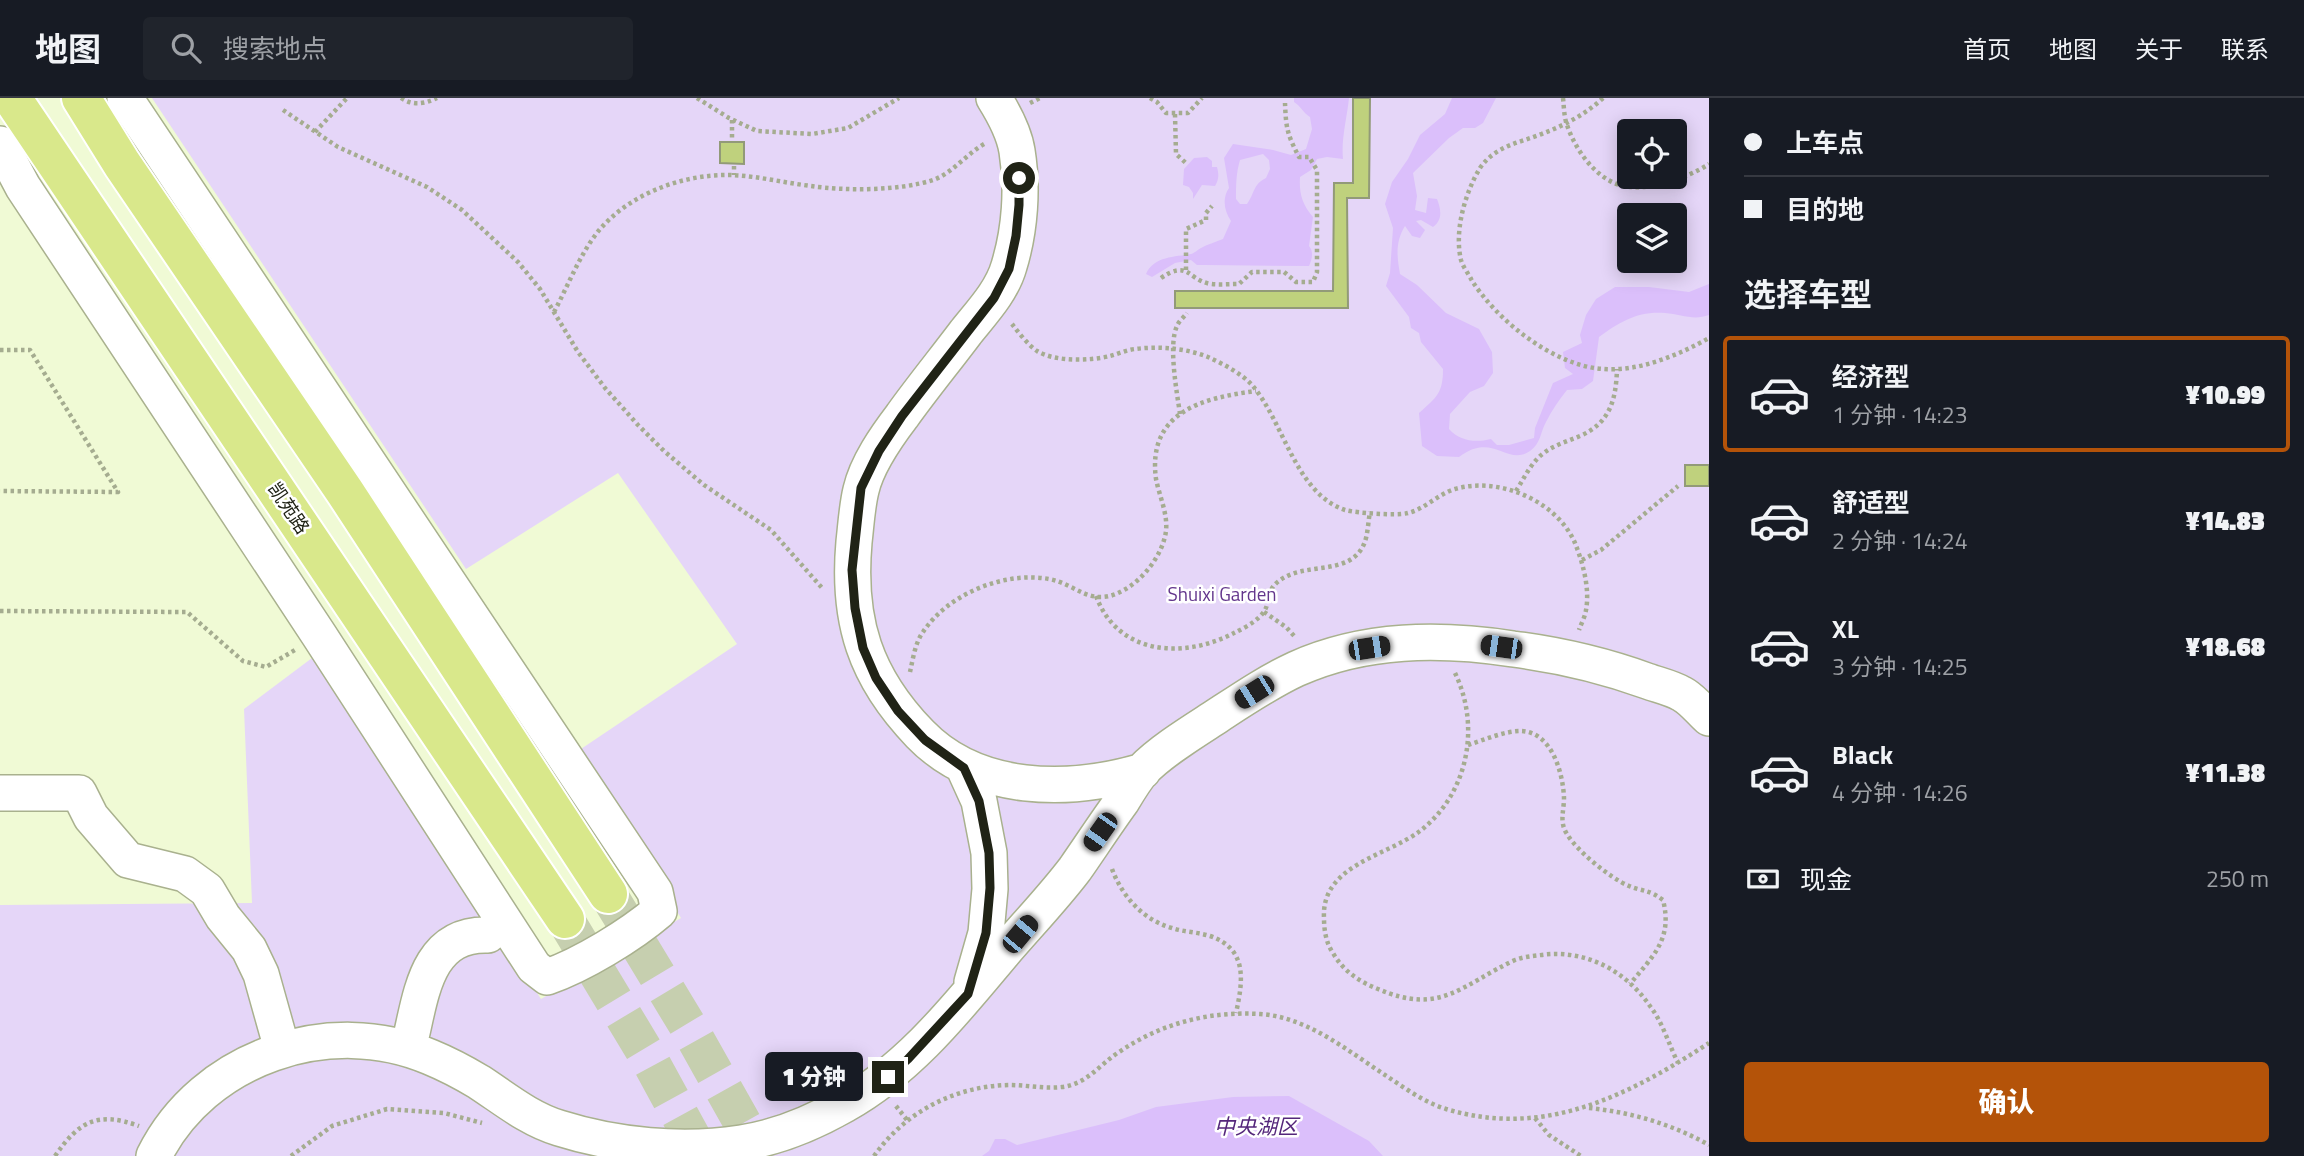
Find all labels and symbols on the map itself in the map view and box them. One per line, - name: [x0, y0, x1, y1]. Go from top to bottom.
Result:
- route start: [1003, 162, 1035, 194]
- street label: 凯苑路: [261, 476, 317, 539]
- park label: Shuixi Garden: [1167, 579, 1277, 608]
- car: [1347, 634, 1392, 662]
- car: [1479, 634, 1524, 660]
- car: [1231, 672, 1278, 712]
- car: [1080, 809, 1121, 855]
- car: [999, 911, 1042, 957]
- callout: 1 分钟: [766, 1052, 864, 1102]
- route end: [872, 1061, 904, 1093]
- water label: 中央湖区: [1214, 1110, 1301, 1142]

